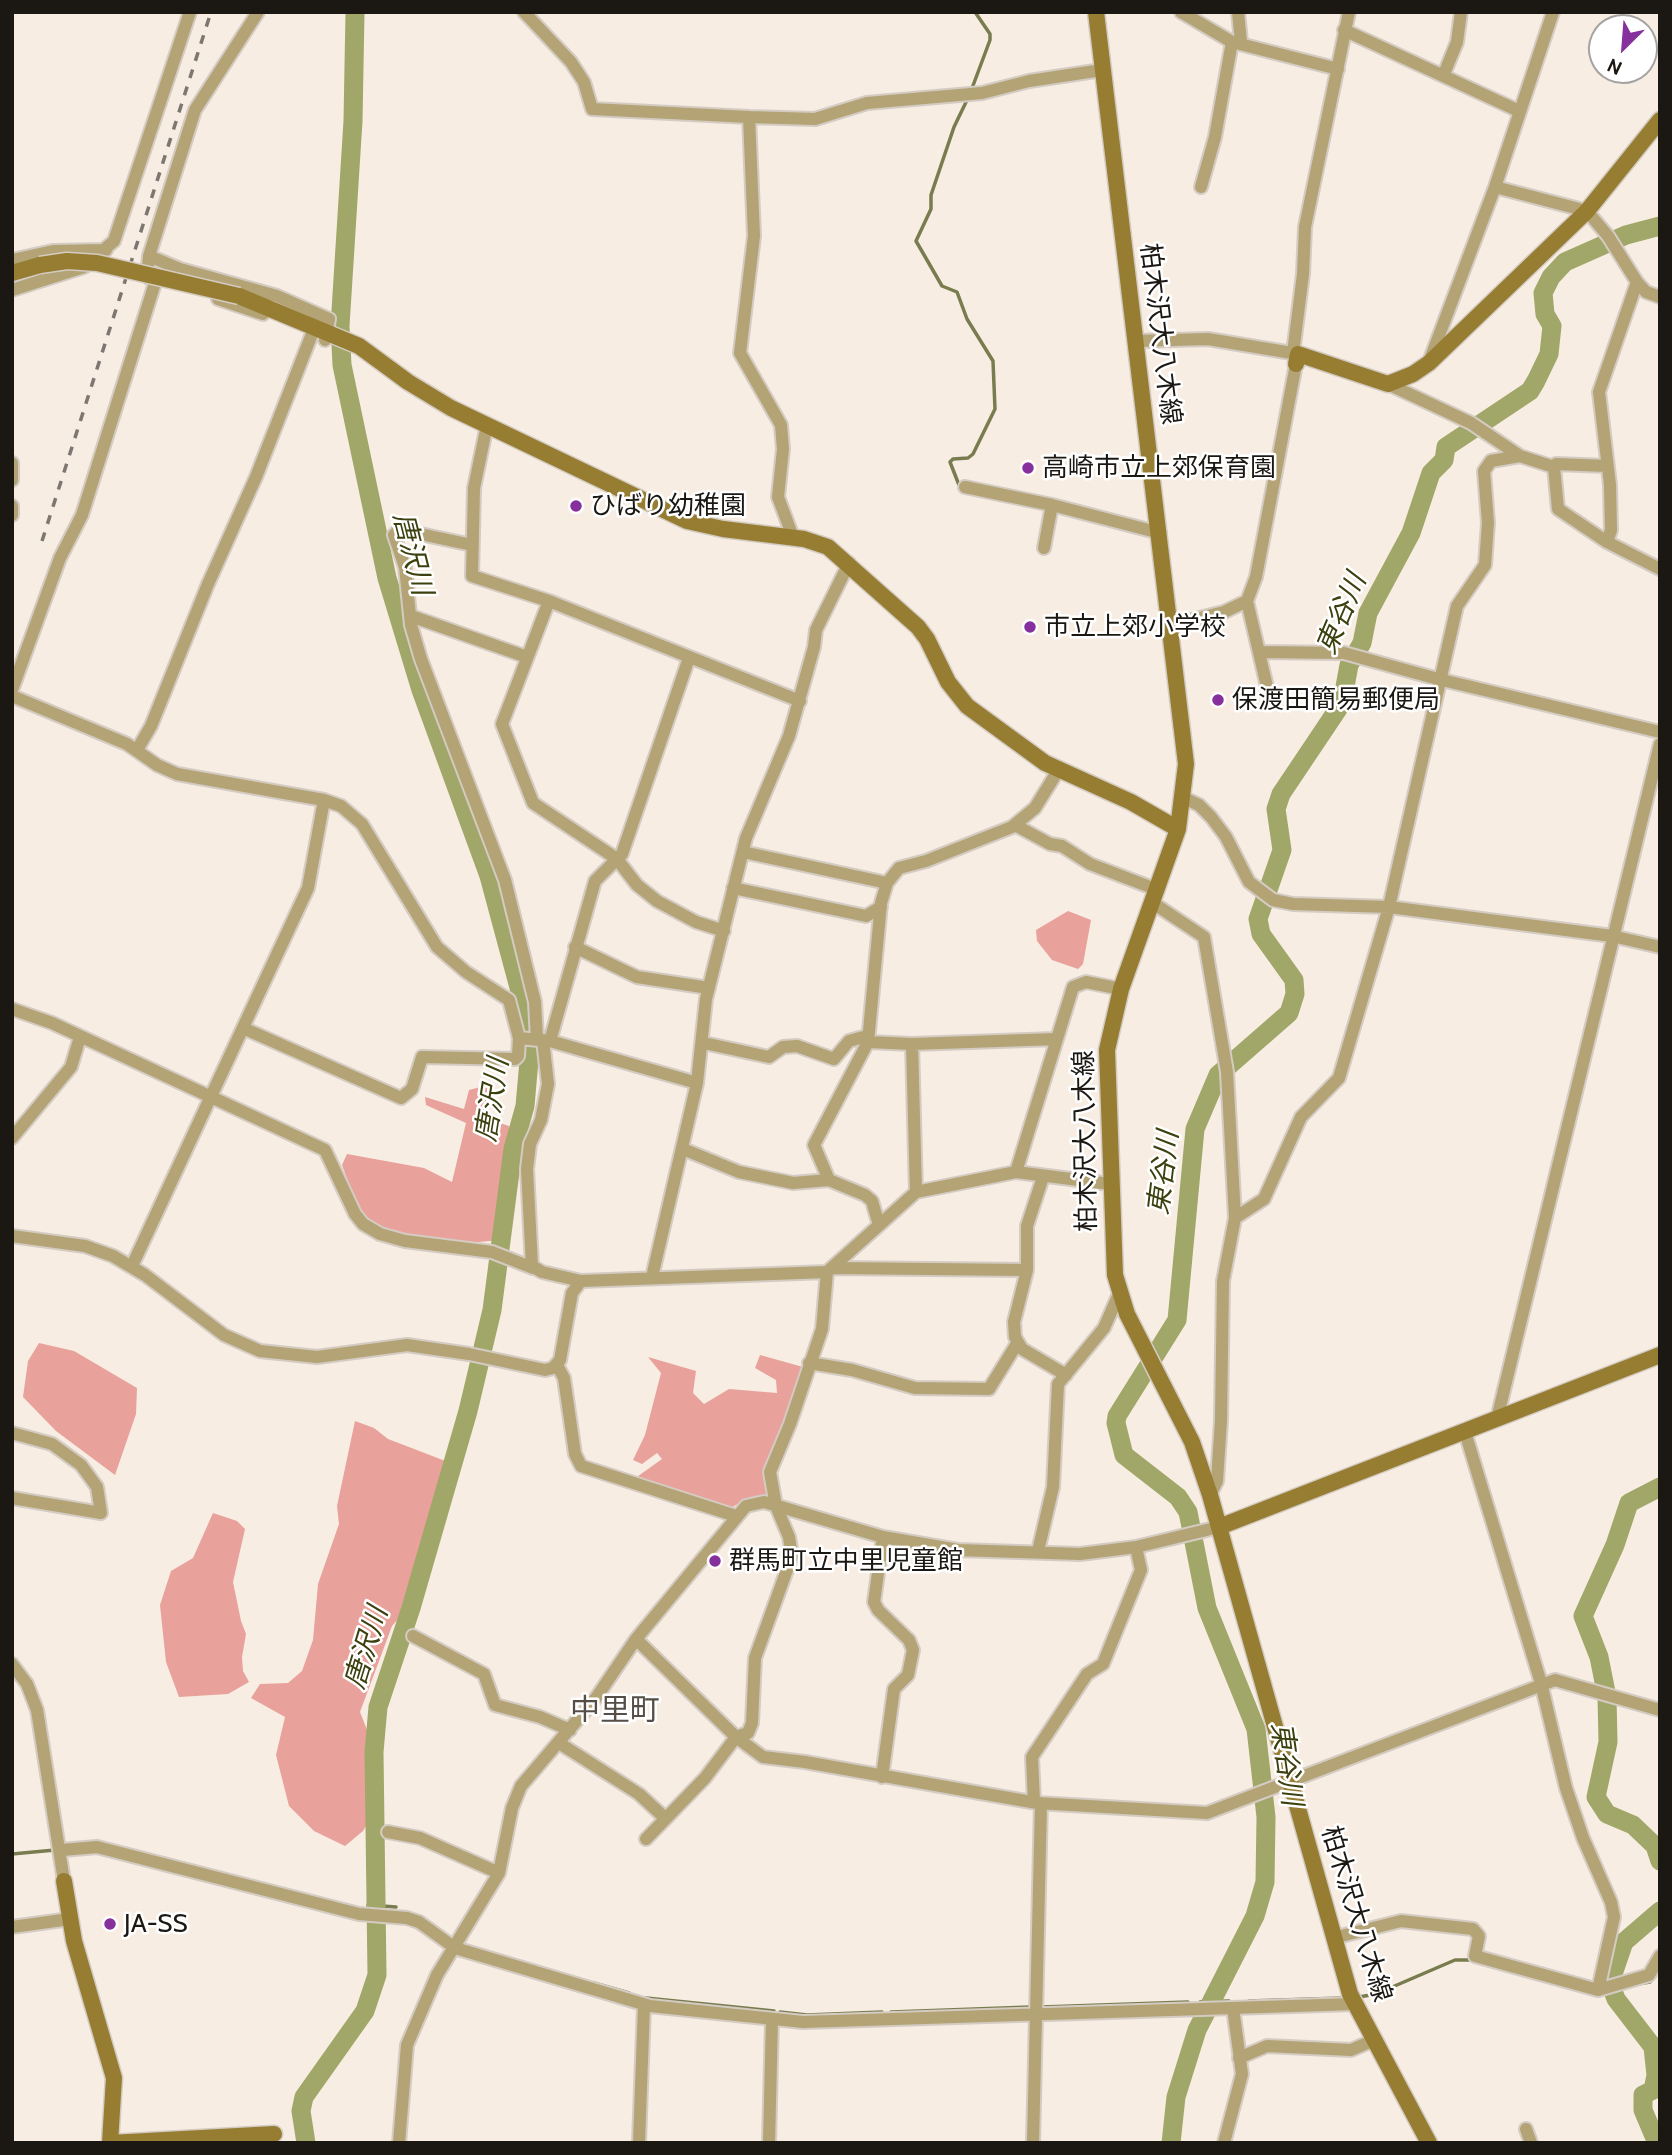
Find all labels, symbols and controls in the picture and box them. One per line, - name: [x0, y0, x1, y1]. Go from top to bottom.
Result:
- north arrow: [1588, 14, 1658, 84]
- text: N: [1604, 53, 1626, 80]
- street label: 柏木沢大八木線: [1133, 242, 1187, 426]
- place label: 高崎市立上郊保育園: [1042, 452, 1276, 484]
- marker: 高崎市立上郊保育園: [1020, 460, 1036, 476]
- place label: ひばり幼稚園: [590, 490, 746, 522]
- marker: ひばり幼稚園: [568, 498, 584, 514]
- water label: 唐沢川: [386, 509, 438, 599]
- water label: 東谷川: [1310, 569, 1374, 659]
- place label: 市立上郊小学校: [1044, 611, 1226, 643]
- marker: 市立上郊小学校: [1022, 619, 1038, 635]
- place label: 保渡田簡易郵便局: [1232, 684, 1440, 716]
- marker: 保渡田簡易郵便局: [1210, 692, 1226, 708]
- street label: 柏木沢大八木線: [1069, 1050, 1103, 1232]
- water label: 唐沢川: [470, 1056, 516, 1144]
- water label: 東谷川: [1142, 1129, 1186, 1217]
- place label: 群馬町立中里児童館: [729, 1545, 963, 1577]
- marker: 群馬町立中里児童館: [707, 1553, 723, 1569]
- water label: 唐沢川: [339, 1603, 395, 1693]
- district label: 中里町: [570, 1693, 660, 1729]
- water label: 東谷川: [1264, 1720, 1308, 1808]
- street label: 柏木沢大八木線: [1314, 1822, 1398, 2006]
- place label: JA-SS: [124, 1908, 188, 1940]
- marker: JA-SS: [102, 1916, 118, 1932]

